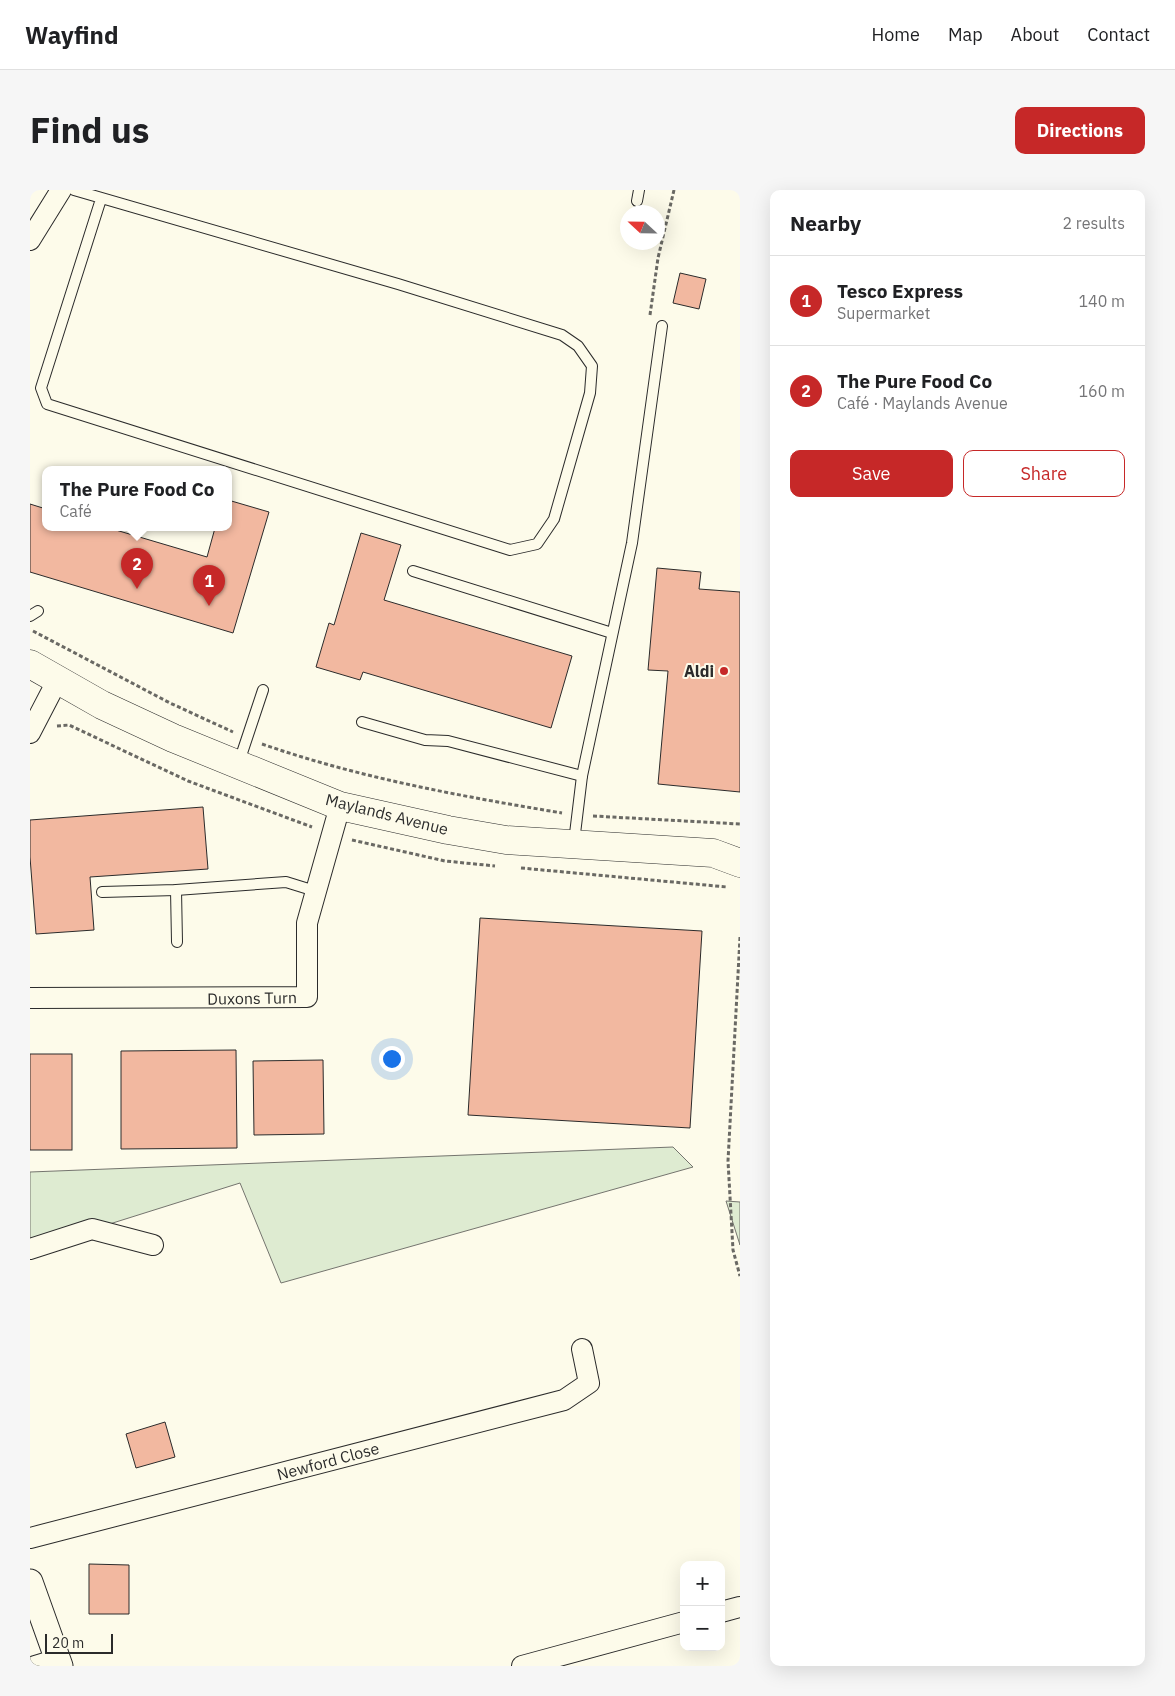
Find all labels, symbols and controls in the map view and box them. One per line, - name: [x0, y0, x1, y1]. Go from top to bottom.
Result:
- text: Wayfind: [25, 19, 118, 51]
- text: Home: [872, 23, 920, 46]
- text: Map: [948, 23, 983, 46]
- text: About: [1011, 23, 1059, 46]
- text: Contact: [1087, 23, 1150, 46]
- text: Find us: [30, 107, 149, 153]
- button: Directions: [1015, 107, 1145, 154]
- north arrow: [620, 205, 665, 250]
- text: Nearby: [790, 209, 861, 237]
- text: 2 results: [1062, 213, 1125, 233]
- text: Tesco Express: [837, 279, 963, 303]
- text: 1: [801, 291, 811, 311]
- text: 140 m: [1078, 291, 1125, 311]
- text: Supermarket: [837, 303, 930, 323]
- text: The Pure Food Co: [837, 369, 992, 393]
- text: 2: [801, 381, 811, 401]
- text: 160 m: [1078, 381, 1125, 401]
- text: Café · Maylands Avenue: [837, 393, 1008, 413]
- button: Save: [790, 450, 953, 497]
- button: Share: [963, 450, 1125, 497]
- popup: [42, 466, 232, 531]
- text: The Pure Food Co: [59, 477, 215, 501]
- text: Café: [59, 501, 92, 521]
- pin: 2: [121, 548, 153, 589]
- pin: 1: [193, 565, 225, 606]
- place label: Aldi: [684, 661, 714, 681]
- marker: Aldi: [718, 665, 730, 677]
- street label: Maylands Avenue: [324, 789, 451, 839]
- street label: Duxons Turn: [207, 987, 297, 1009]
- your location: [379, 1046, 405, 1072]
- street label: Newford Close: [275, 1438, 382, 1484]
- map controls: [680, 1561, 725, 1651]
- button: +: [680, 1561, 725, 1606]
- button: −: [680, 1606, 725, 1651]
- scale bar: [45, 1631, 112, 1654]
- text: 20 m: [52, 1634, 84, 1652]

